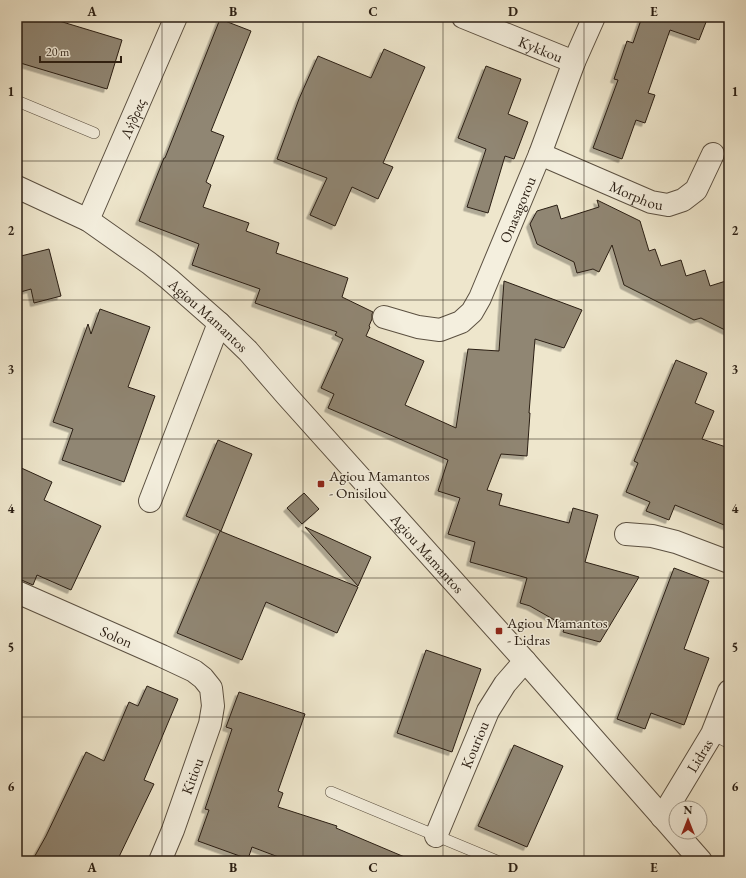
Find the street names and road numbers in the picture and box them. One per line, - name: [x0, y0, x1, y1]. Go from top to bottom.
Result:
- street label: Kykkou: [516, 31, 566, 66]
- street label: Λήδρας: [115, 95, 149, 142]
- street label: Onasagorou: [495, 173, 539, 246]
- street label: Morphou: [607, 176, 665, 213]
- street label: Agiou Mamantos: [164, 273, 253, 356]
- street label: Agiou Mamantos: [387, 508, 469, 597]
- street label: Solon: [98, 621, 136, 651]
- street label: Kouriou: [456, 718, 492, 771]
- street label: Lidras: [682, 735, 717, 776]
- street label: Kitiou: [177, 755, 207, 797]

